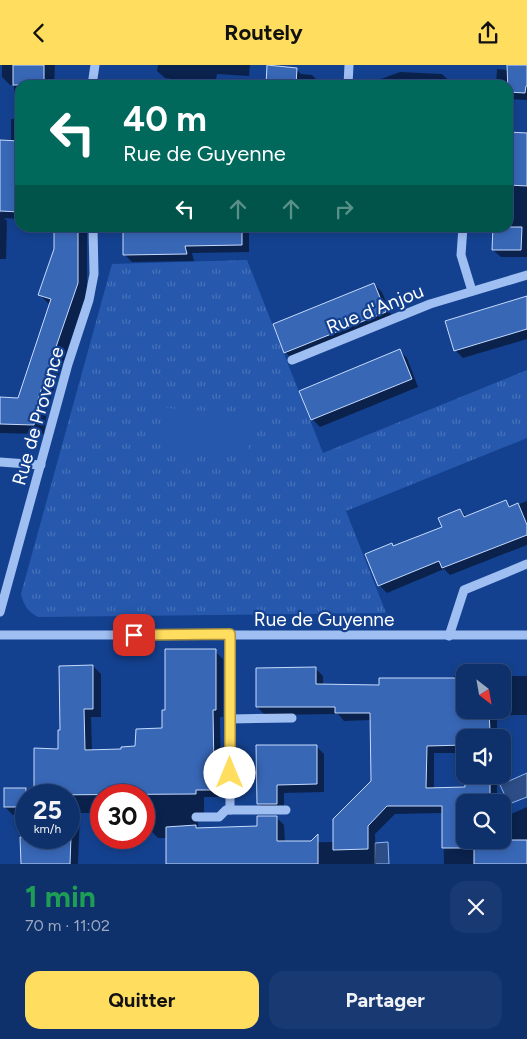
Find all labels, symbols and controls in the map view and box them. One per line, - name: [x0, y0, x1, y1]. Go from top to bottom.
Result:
- icon: back: [25, 19, 53, 47]
- text: Routely: [224, 19, 303, 46]
- icon: share: [474, 19, 502, 47]
- text: 40 m: [123, 98, 207, 140]
- icon: left: [40, 100, 105, 165]
- text: Rue de Guyenne: [123, 140, 286, 167]
- icon: left: [171, 195, 199, 223]
- icon: ahead: [224, 195, 252, 223]
- icon: ahead: [277, 195, 305, 223]
- icon: right: [330, 195, 358, 223]
- street label: Rue d'Anjou: [323, 279, 427, 339]
- street label: Rue de Provence: [7, 344, 69, 488]
- street label: Rue de Guyenne: [254, 608, 394, 631]
- pin: [113, 614, 155, 656]
- icon: arrive: [120, 621, 148, 649]
- north arrow: [456, 664, 511, 719]
- map controls: [456, 664, 511, 849]
- button: sound: [456, 729, 511, 784]
- position arrow: [203, 746, 255, 798]
- speed limit sign: 30: [90, 784, 155, 849]
- button: search: [456, 794, 511, 849]
- text: 25: [33, 795, 62, 825]
- text: km/h: [34, 822, 61, 836]
- text: 1 min: [25, 878, 96, 915]
- button: close: [450, 881, 502, 933]
- text: 70 m · 11:02: [25, 916, 110, 935]
- button: Quitter: [25, 971, 259, 1029]
- button: Partager: [269, 971, 502, 1029]

